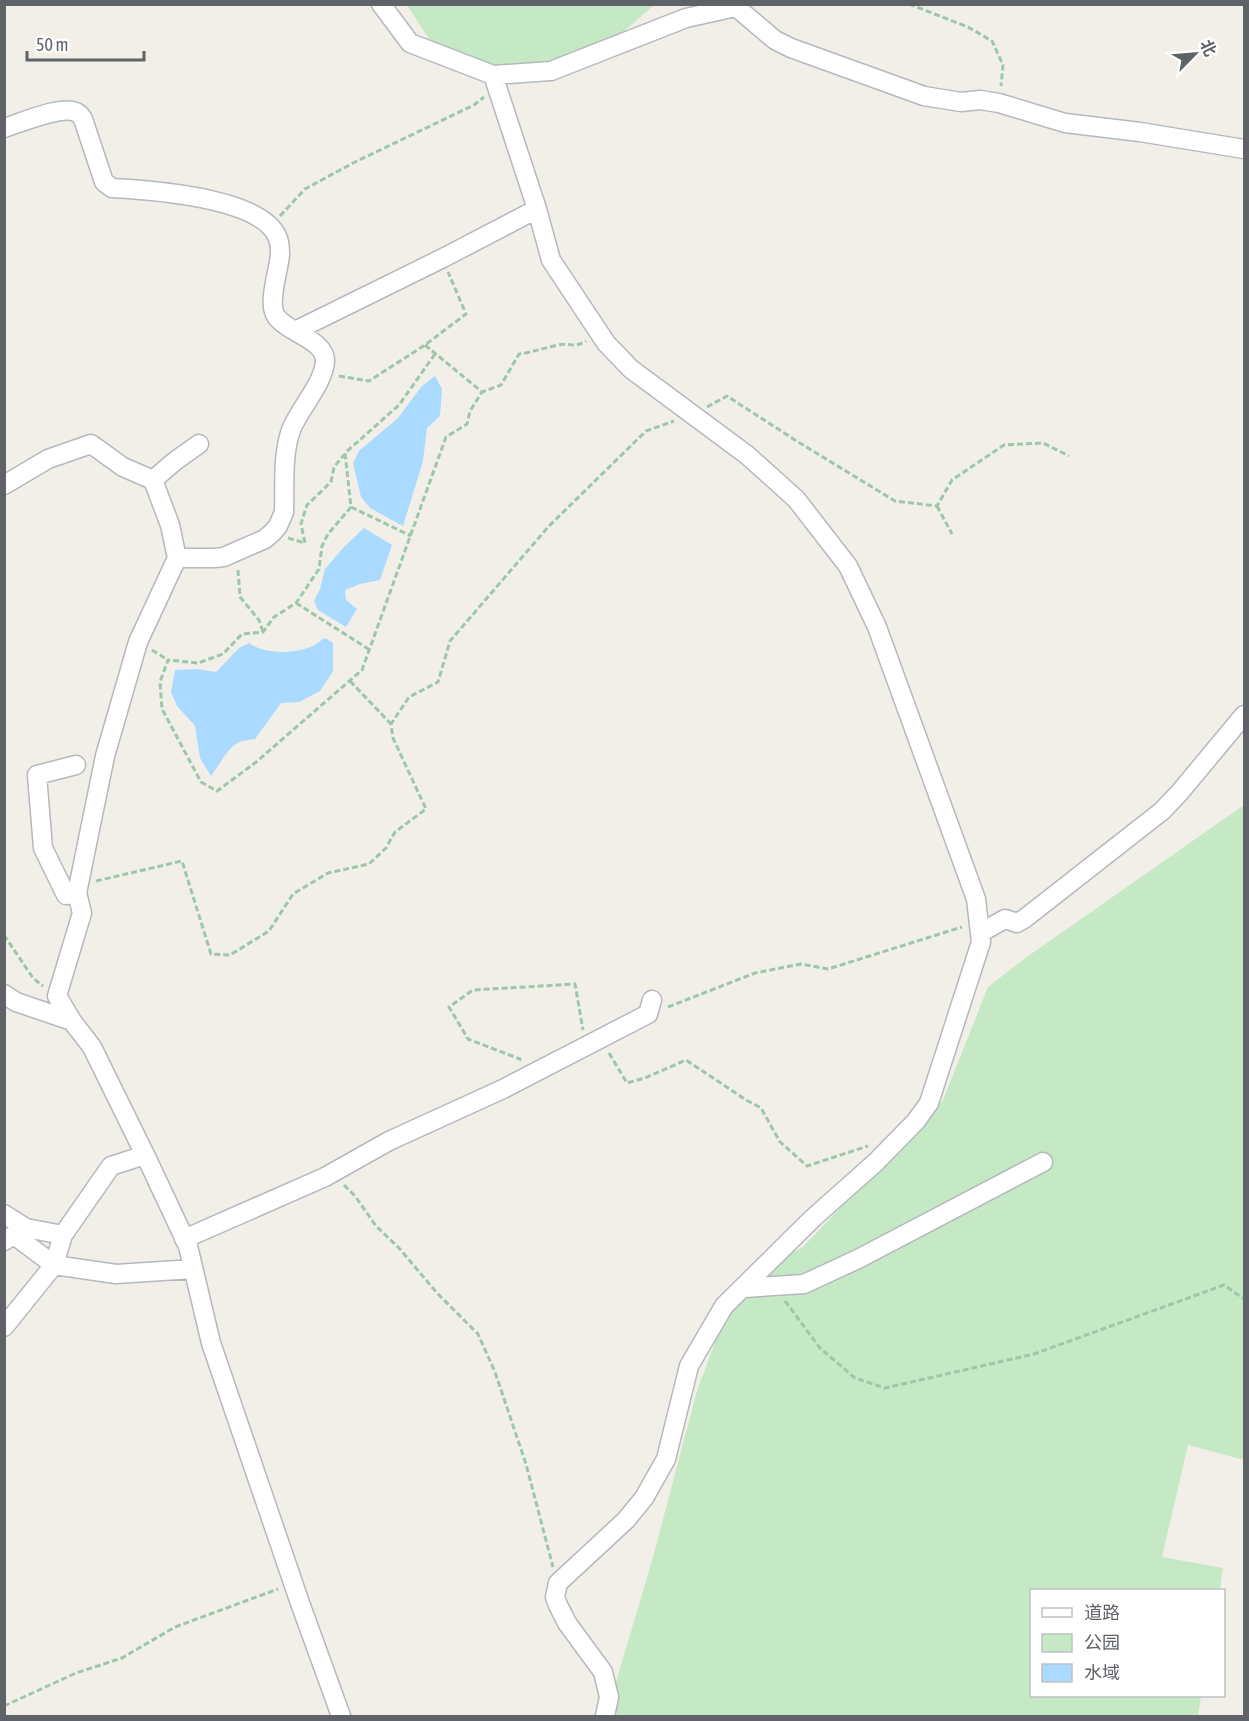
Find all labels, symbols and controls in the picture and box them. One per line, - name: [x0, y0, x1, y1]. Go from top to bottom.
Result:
- scale bar: [27, 24, 144, 62]
- north arrow: [1165, 24, 1225, 84]
- text: 50 m: [36, 34, 68, 55]
- text: 北: [1197, 37, 1220, 59]
- legend: [1030, 1589, 1225, 1697]
- text: 道路: [1084, 1602, 1120, 1623]
- text: 公园: [1084, 1632, 1120, 1653]
- text: 水域: [1084, 1662, 1120, 1683]

